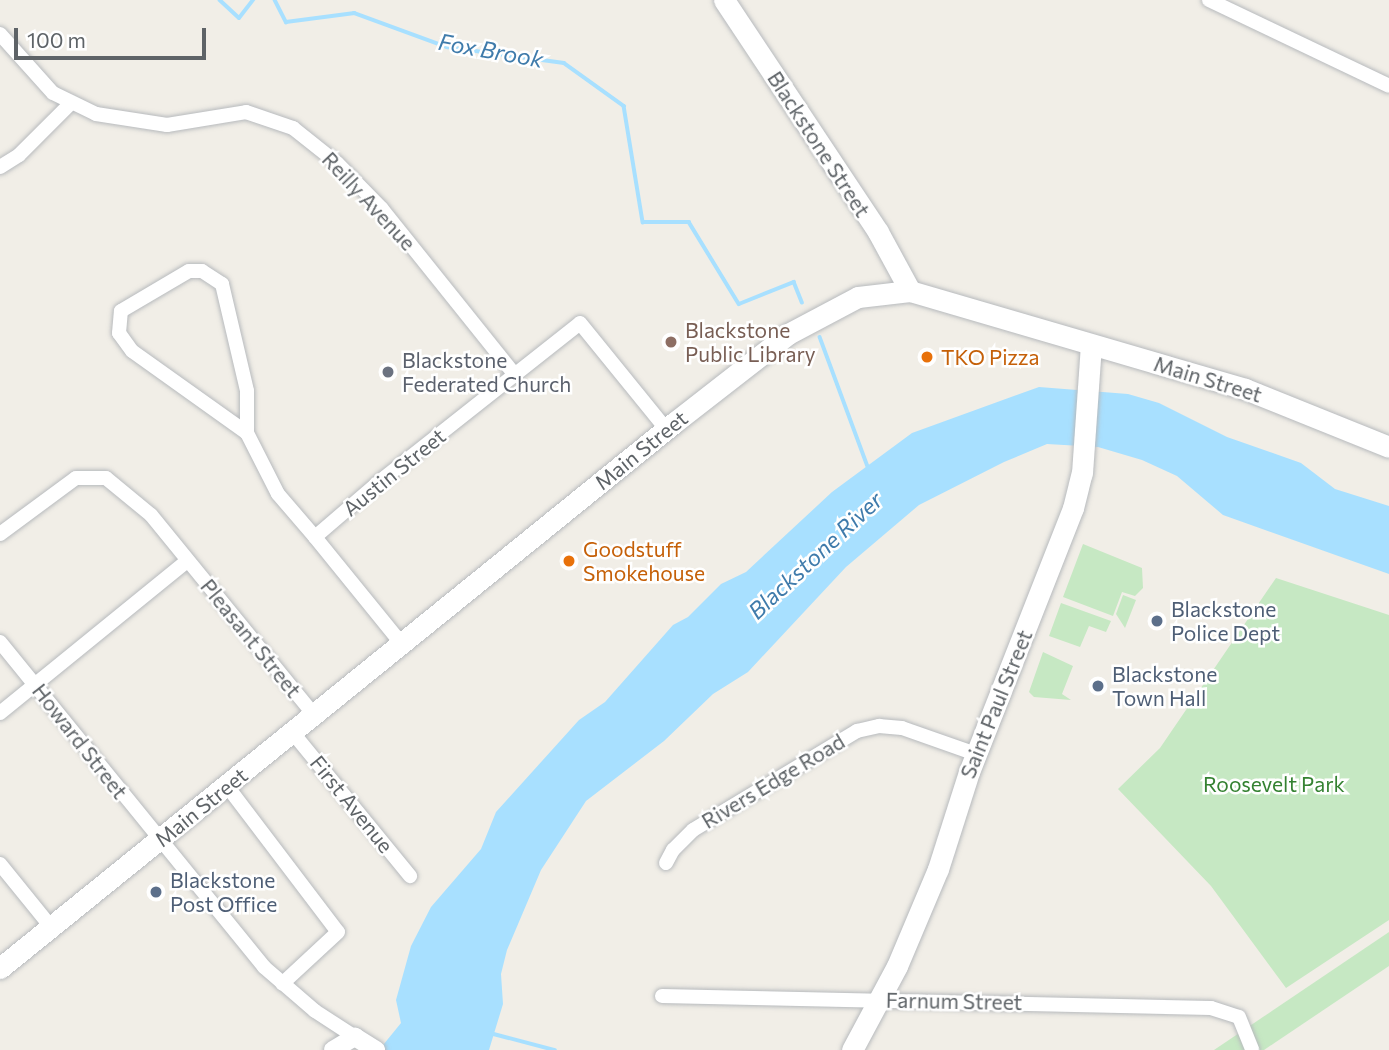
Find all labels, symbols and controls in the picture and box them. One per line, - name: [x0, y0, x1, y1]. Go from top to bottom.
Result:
- scale bar: [18, 14, 210, 58]
- text: 100 m: [27, 27, 86, 52]
- water label: Fox Brook: [436, 27, 546, 73]
- street label: Blackstone Street: [763, 66, 875, 222]
- street label: Reilly Avenue: [317, 147, 421, 255]
- place label: Blackstone Public Library: [685, 317, 816, 367]
- marker: Blackstone Public Library: [663, 334, 679, 350]
- place label: TKO Pizza: [941, 344, 1039, 370]
- place label: Blackstone Federated Church: [402, 347, 571, 397]
- marker: TKO Pizza: [919, 349, 935, 365]
- street label: Main Street: [1151, 351, 1265, 407]
- marker: Blackstone Federated Church: [380, 364, 396, 380]
- street label: Main Street: [590, 405, 692, 495]
- street label: Austin Street: [338, 423, 450, 521]
- water label: Blackstone River: [742, 486, 888, 624]
- place label: Goodstuff Smokehouse: [583, 536, 705, 586]
- marker: Goodstuff Smokehouse: [561, 553, 577, 569]
- street label: Pleasant Street: [196, 574, 306, 702]
- place label: Blackstone Police Dept: [1171, 596, 1280, 646]
- marker: Blackstone Police Dept: [1149, 613, 1165, 629]
- street label: Saint Paul Street: [955, 626, 1037, 782]
- place label: Blackstone Town Hall: [1112, 661, 1217, 711]
- street label: Howard Street: [27, 678, 133, 804]
- marker: Blackstone Town Hall: [1090, 678, 1106, 694]
- street label: Rivers Edge Road: [697, 728, 849, 834]
- street label: First Avenue: [305, 750, 399, 858]
- street label: Main Street: [150, 762, 252, 852]
- park label: Roosevelt Park: [1203, 771, 1345, 797]
- place label: Blackstone Post Office: [170, 867, 277, 917]
- marker: Blackstone Post Office: [148, 884, 164, 900]
- street label: Farnum Street: [886, 987, 1022, 1015]

